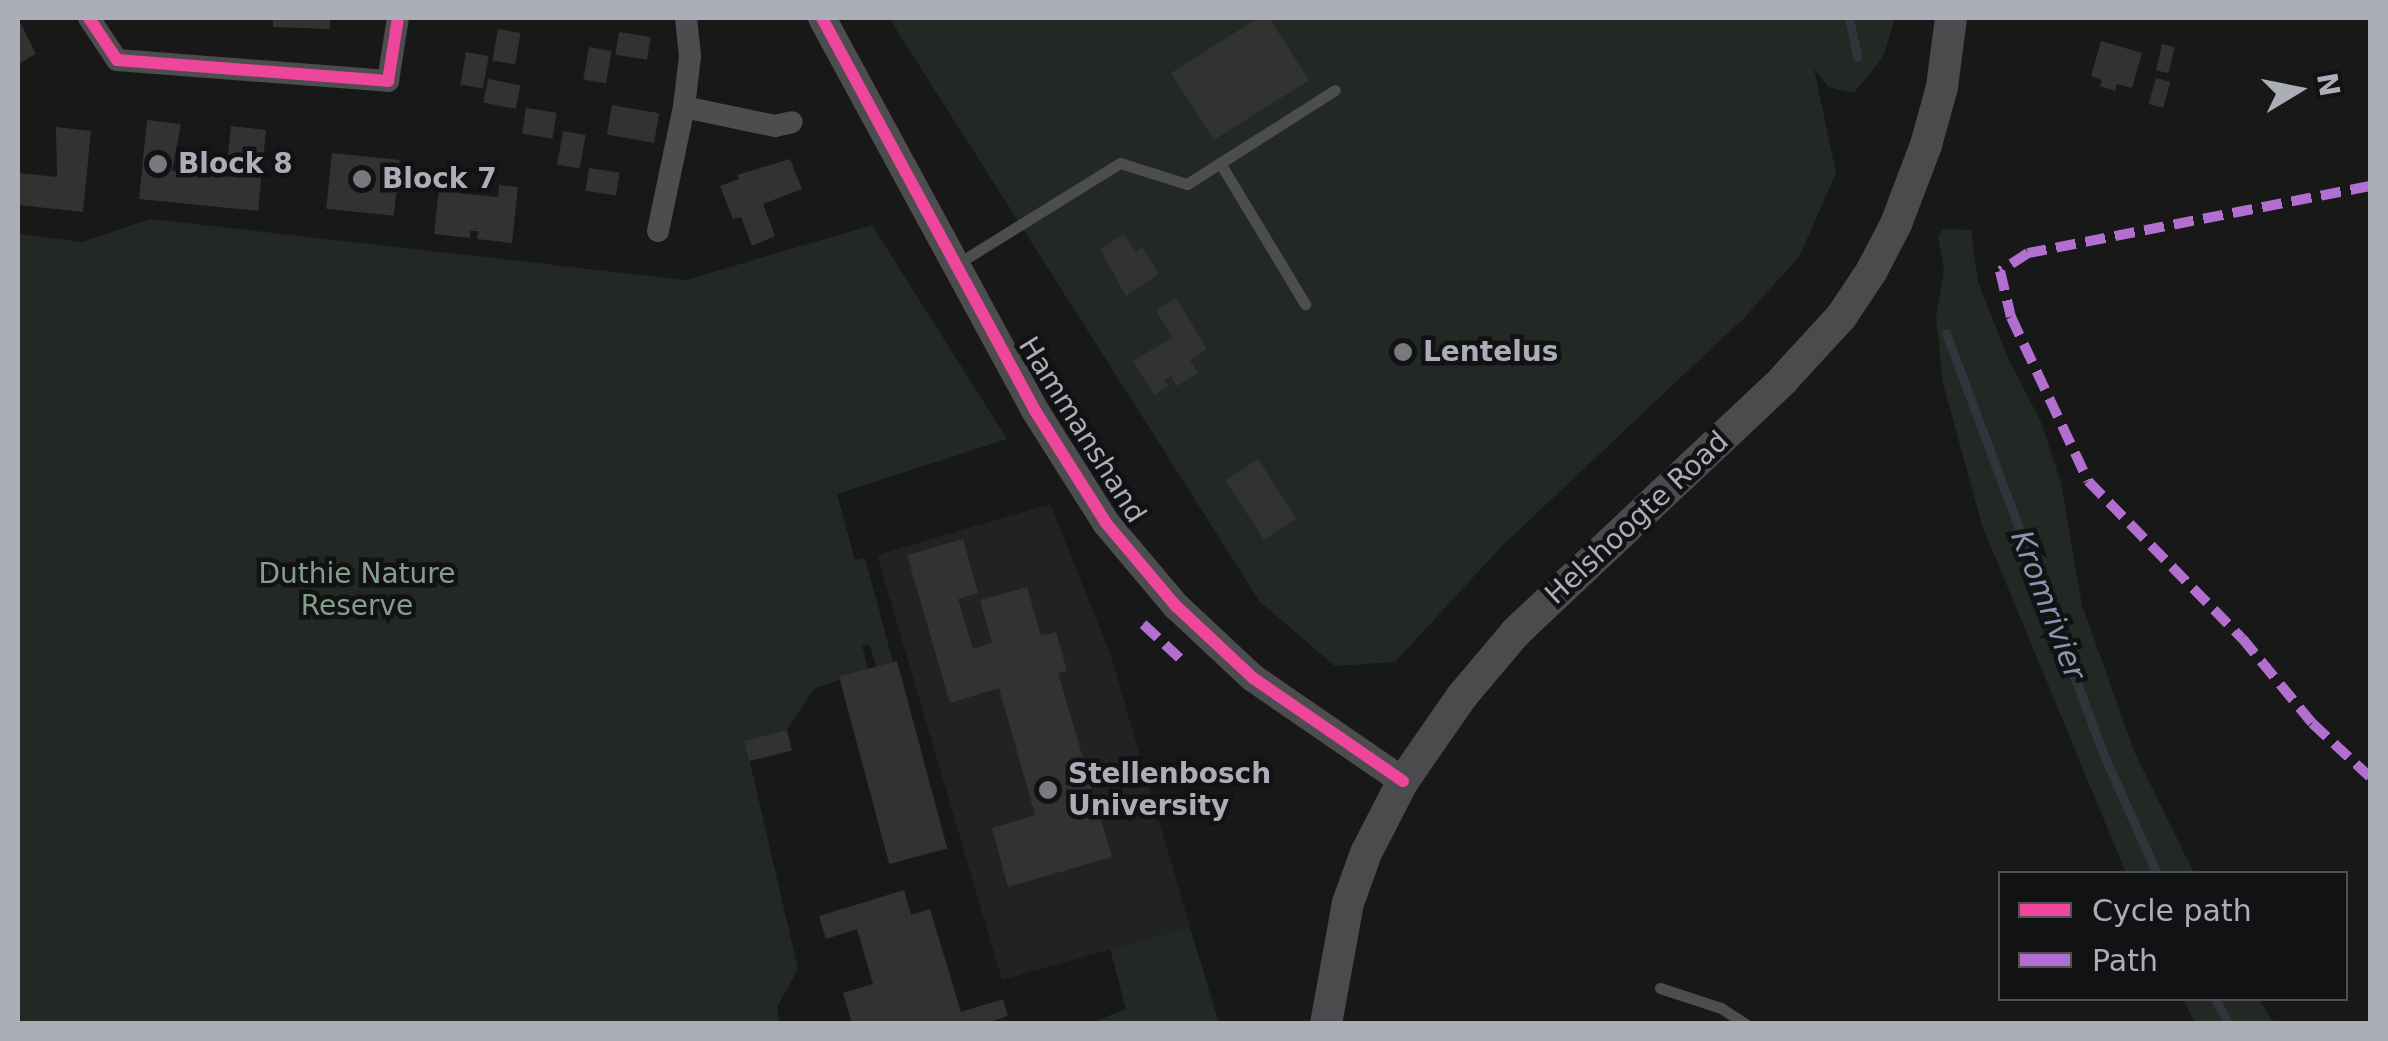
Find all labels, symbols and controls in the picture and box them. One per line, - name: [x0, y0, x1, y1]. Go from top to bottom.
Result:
- north arrow: [2248, 40, 2348, 140]
- text: N: [2310, 70, 2346, 99]
- place label: Block 8: [178, 147, 293, 181]
- marker: Block 8: [147, 153, 169, 175]
- place label: Block 7: [382, 162, 497, 196]
- marker: Block 7: [351, 168, 373, 190]
- street label: Hammanshand: [1011, 331, 1153, 529]
- place label: Lentelus: [1423, 335, 1558, 369]
- marker: Lentelus: [1392, 341, 1414, 363]
- street label: Helshoogte Road: [1539, 425, 1735, 611]
- water label: Kromrivier: [2003, 525, 2093, 685]
- park label: Duthie Nature Reserve: [259, 557, 455, 623]
- place label: Stellenbosch University: [1068, 757, 1271, 823]
- marker: Stellenbosch University: [1037, 779, 1059, 801]
- legend: [1998, 871, 2348, 1001]
- text: Cycle path: [2092, 893, 2252, 928]
- text: Path: [2092, 943, 2158, 978]

